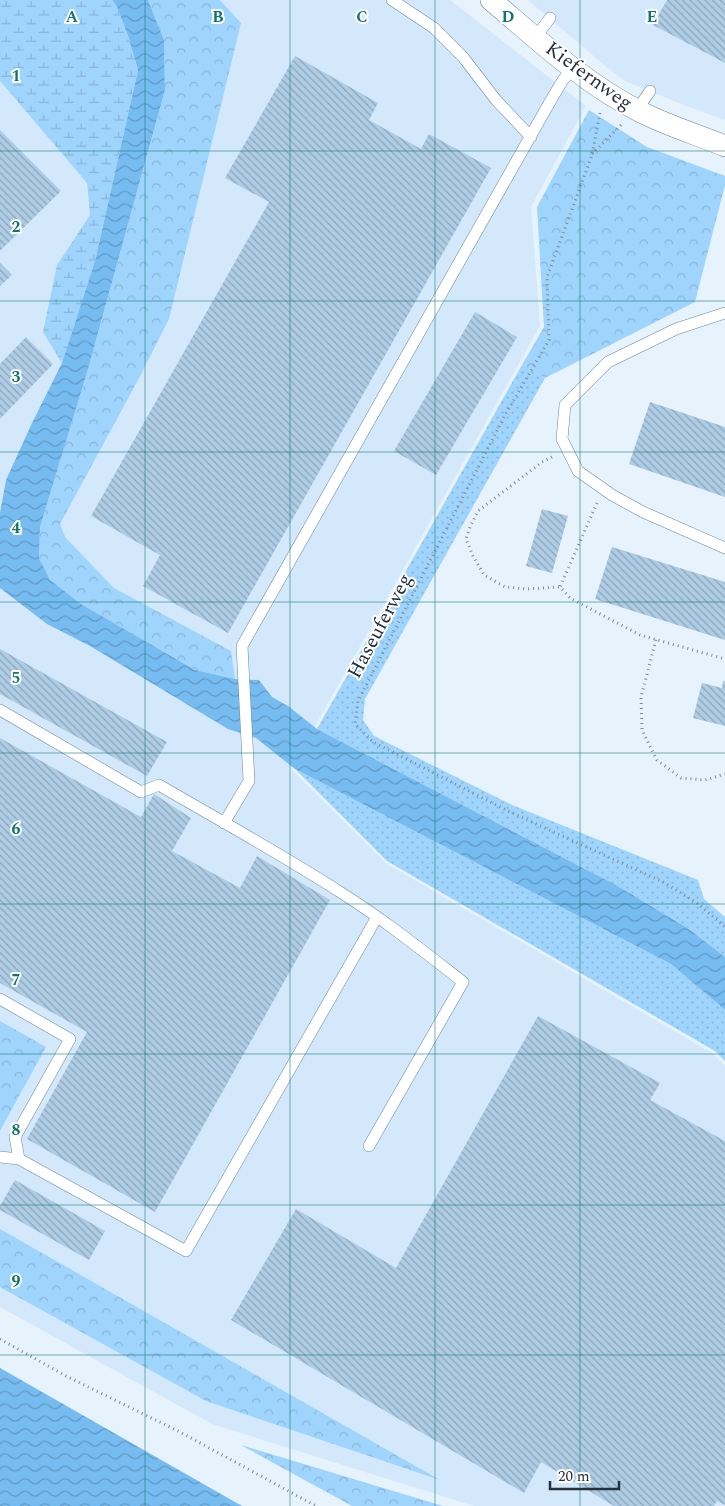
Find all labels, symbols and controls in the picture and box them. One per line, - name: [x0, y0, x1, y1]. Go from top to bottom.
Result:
- text: A: [66, 5, 79, 29]
- text: B: [212, 5, 224, 29]
- text: C: [356, 5, 368, 29]
- text: D: [502, 5, 515, 29]
- text: E: [647, 5, 657, 29]
- street label: Kiefernweg: [539, 34, 639, 118]
- text: 1: [12, 64, 20, 88]
- text: 2: [12, 215, 21, 239]
- text: 3: [12, 365, 21, 389]
- text: 4: [12, 516, 21, 540]
- street label: Haseuferweg: [340, 568, 420, 684]
- text: 5: [12, 666, 20, 690]
- text: 6: [12, 817, 21, 841]
- text: 7: [12, 968, 21, 992]
- text: 8: [12, 1118, 21, 1142]
- text: 9: [12, 1269, 21, 1293]
- scale bar: [550, 1458, 619, 1490]
- text: 20 m: [558, 1465, 590, 1488]

